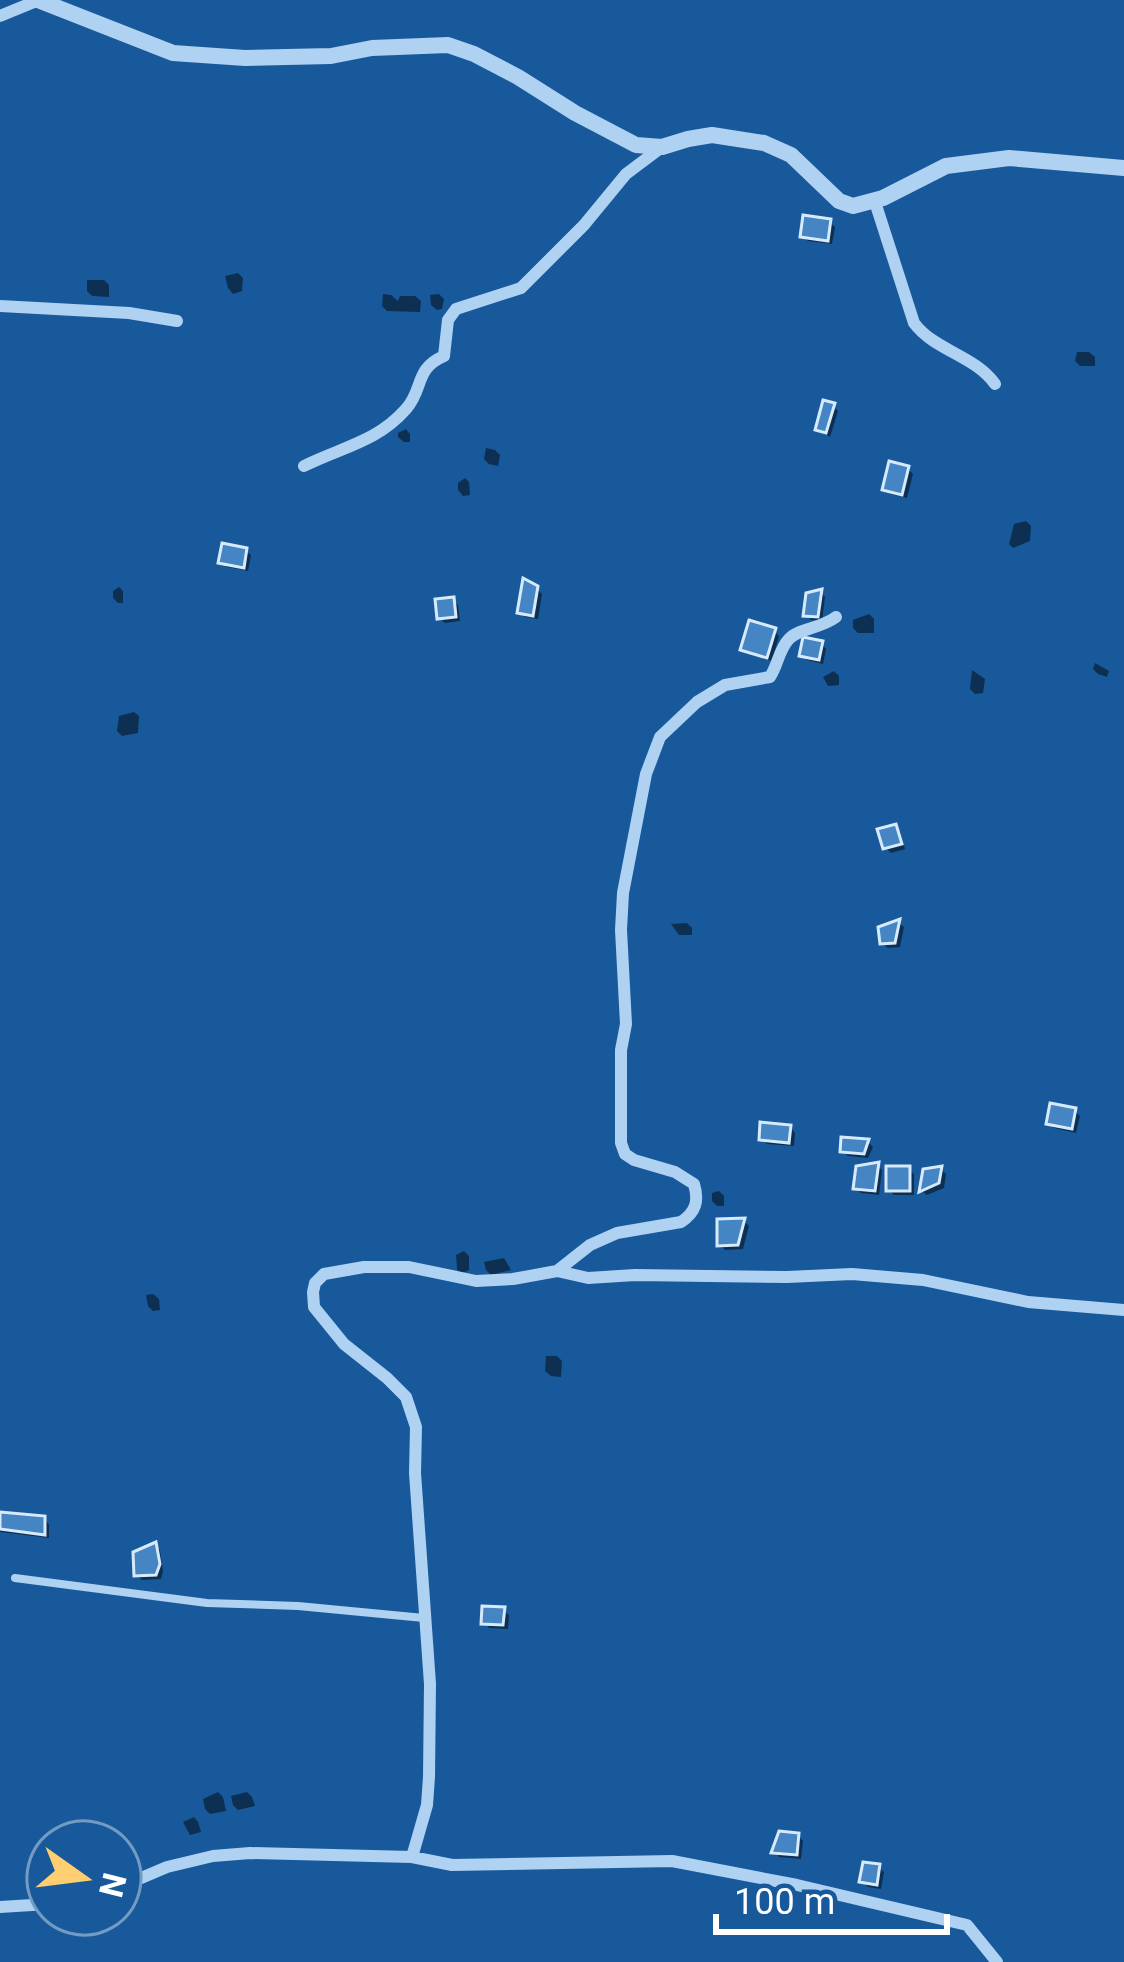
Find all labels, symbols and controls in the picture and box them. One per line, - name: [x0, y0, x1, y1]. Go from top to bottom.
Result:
- north arrow: [24, 1818, 144, 1938]
- scale bar: [716, 1860, 947, 1934]
- text: N: [91, 1869, 134, 1901]
- text: 100 m: [734, 1881, 835, 1923]

